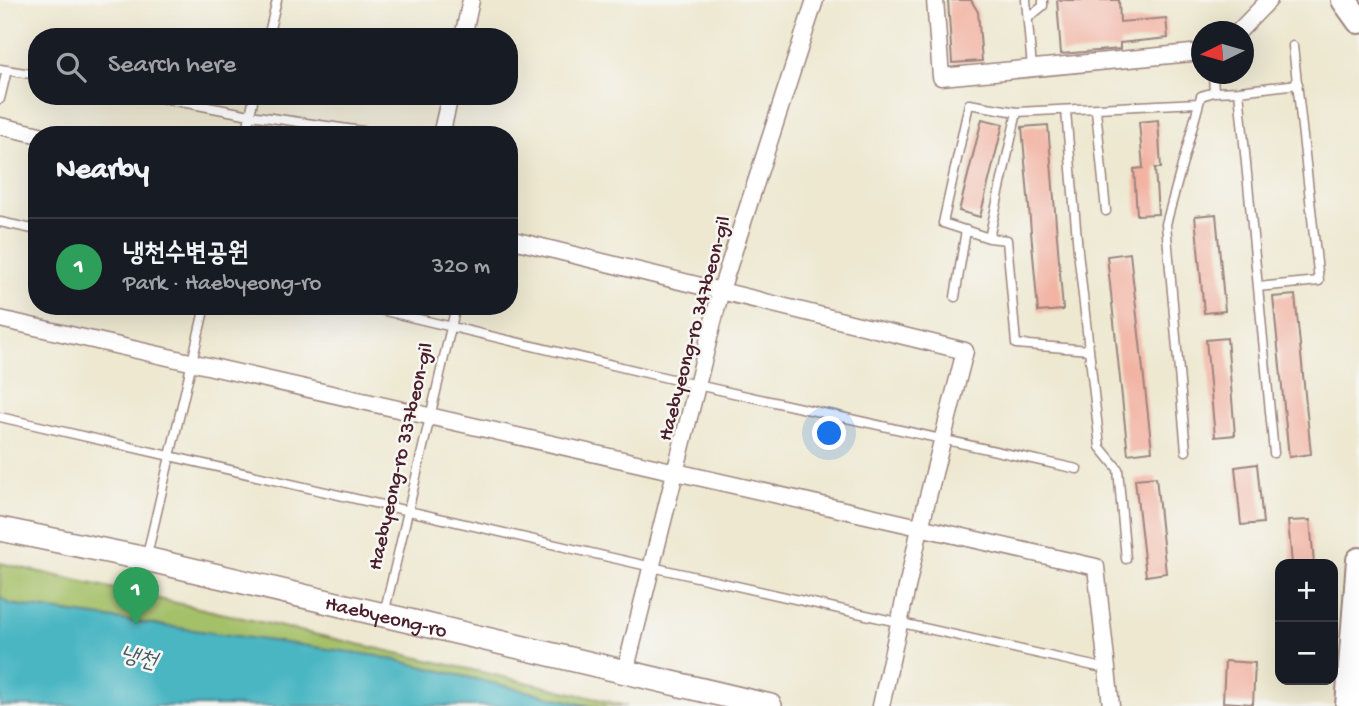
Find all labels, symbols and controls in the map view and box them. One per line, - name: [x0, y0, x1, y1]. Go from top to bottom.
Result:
- north arrow: [1191, 21, 1254, 84]
- search box: [28, 28, 518, 105]
- icon: search: [52, 48, 90, 86]
- text: Search here: [108, 51, 236, 82]
- text: Nearby: [56, 154, 149, 189]
- street label: Haebyeong-ro 347beon-gil: [654, 214, 738, 444]
- text: 냉천수변공원: [123, 240, 249, 271]
- text: 1: [74, 254, 84, 281]
- text: 320 m: [432, 254, 490, 281]
- text: Park · Haebyeong-ro: [123, 271, 321, 298]
- street label: Haebyeong-ro 337beon-gil: [364, 341, 441, 573]
- your location: [812, 416, 846, 450]
- map controls: [1275, 559, 1338, 685]
- button: +: [1275, 559, 1338, 622]
- pin: 1: [113, 567, 159, 625]
- street label: Haebyeong-ro: [322, 593, 449, 646]
- button: −: [1275, 622, 1338, 685]
- water label: 냉천: [117, 642, 162, 678]

